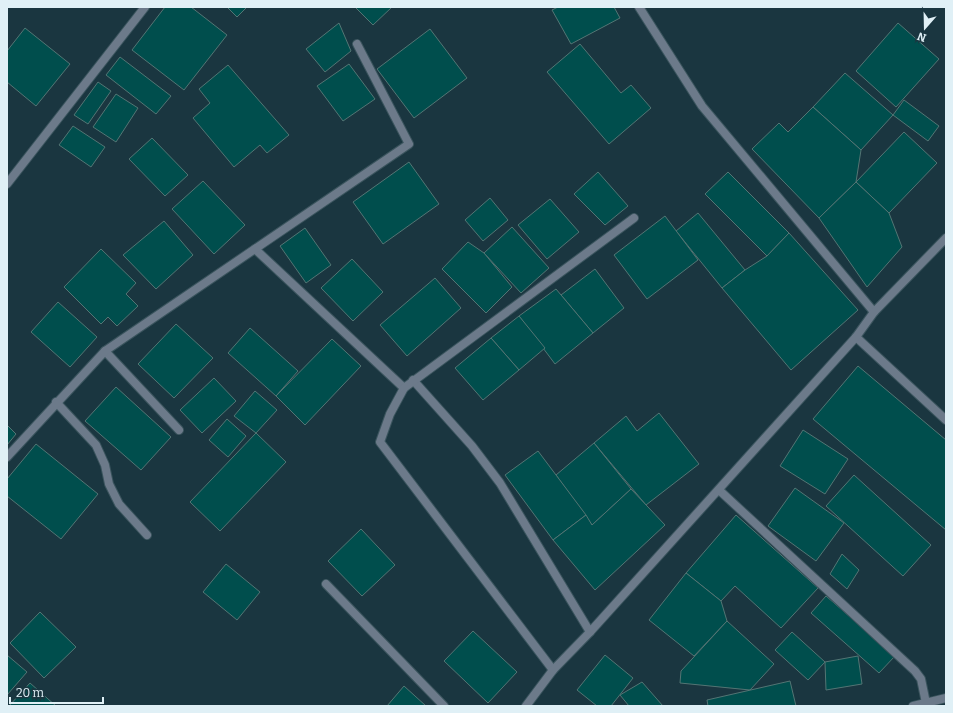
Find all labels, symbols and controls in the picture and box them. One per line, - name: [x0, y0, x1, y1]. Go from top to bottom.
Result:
- north arrow: [905, 8, 945, 48]
- text: N: [915, 29, 928, 44]
- scale bar: [10, 679, 103, 705]
- text: 20 m: [16, 686, 45, 700]

